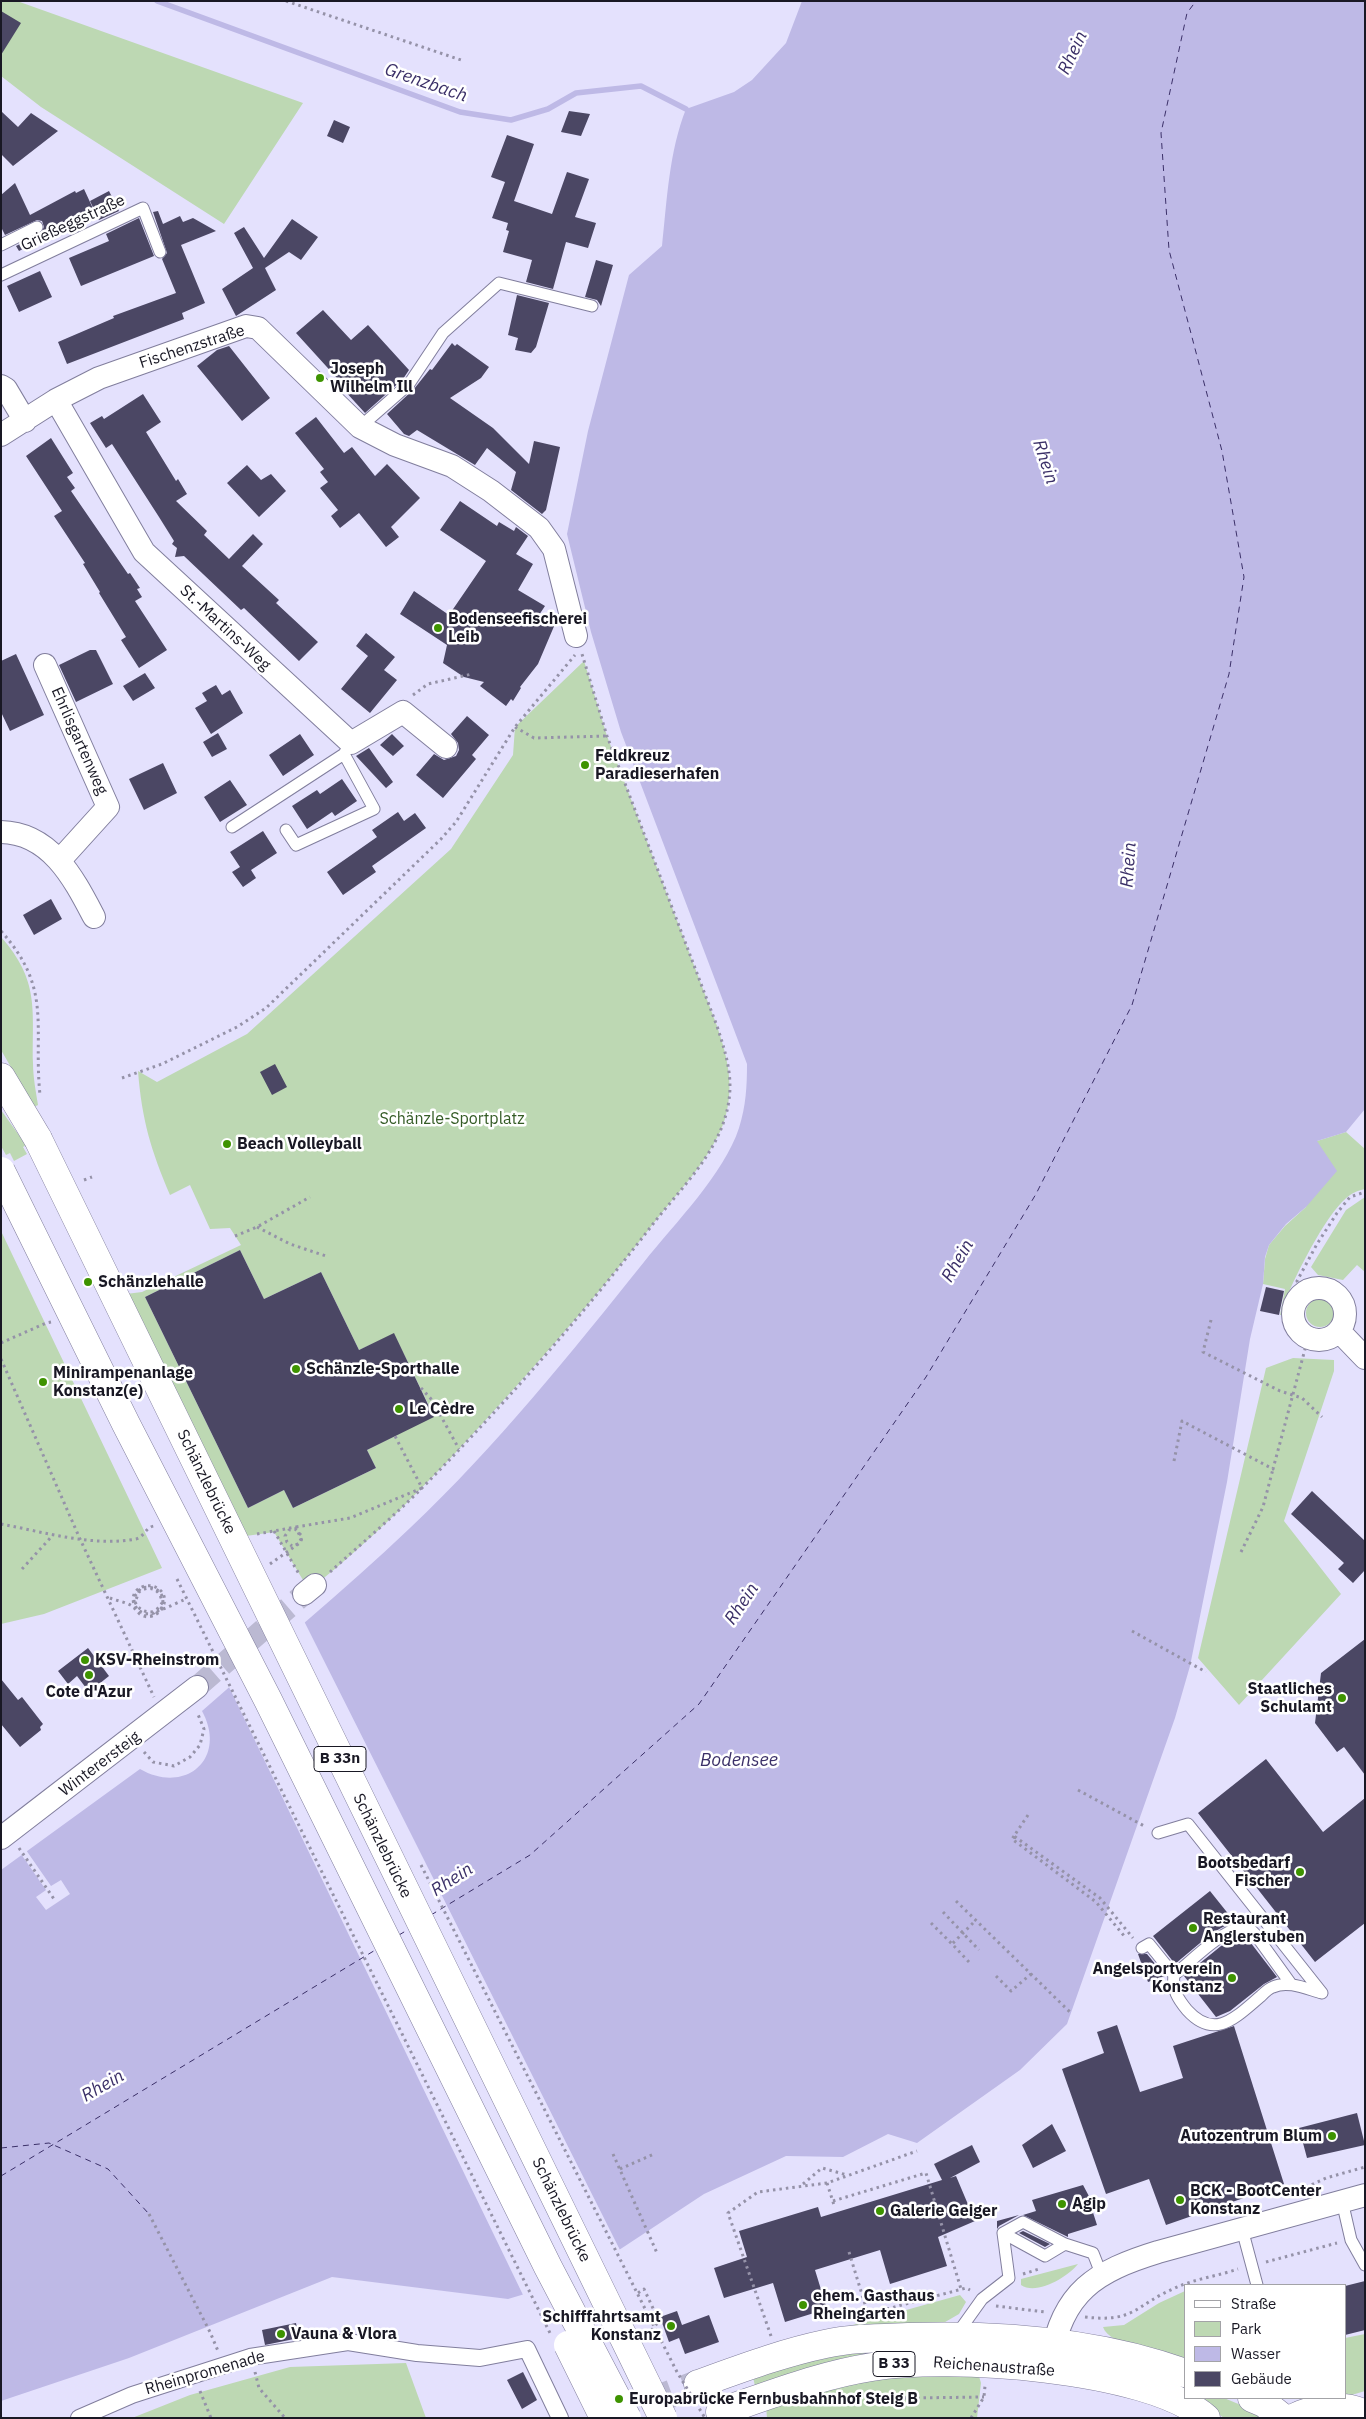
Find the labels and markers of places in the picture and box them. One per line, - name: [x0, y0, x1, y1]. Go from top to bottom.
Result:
- place label: Joseph Wilhelm Ill: [330, 359, 413, 397]
- marker: Joseph Wilhelm Ill: [314, 372, 326, 384]
- place label: Bodenseefischerei Leib: [448, 609, 587, 647]
- marker: Bodenseefischerei Leib: [432, 622, 444, 634]
- place label: Feldkreuz Paradieserhafen: [595, 746, 719, 784]
- marker: Feldkreuz Paradieserhafen: [579, 759, 591, 771]
- place label: Beach Volleyball: [237, 1134, 362, 1154]
- marker: Beach Volleyball: [221, 1138, 233, 1150]
- place label: Schänzlehalle: [98, 1272, 204, 1292]
- marker: Schänzlehalle: [82, 1276, 94, 1288]
- place label: Schänzle-Sporthalle: [306, 1359, 459, 1379]
- place label: Minirampenanlage Konstanz(e): [53, 1363, 193, 1401]
- marker: Schänzle-Sporthalle: [290, 1363, 302, 1375]
- marker: Minirampenanlage Konstanz(e): [37, 1376, 49, 1388]
- place label: Le Cèdre: [409, 1399, 475, 1419]
- marker: Le Cèdre: [393, 1403, 405, 1415]
- place label: KSV-Rheinstrom: [95, 1650, 219, 1670]
- marker: KSV-Rheinstrom: [79, 1654, 91, 1666]
- marker: Cote d'Azur: [83, 1669, 95, 1681]
- place label: Staatliches Schulamt: [1247, 1679, 1332, 1717]
- place label: Cote d'Azur: [46, 1682, 132, 1702]
- marker: Staatliches Schulamt: [1336, 1692, 1348, 1704]
- place label: Bootsbedarf Fischer: [1197, 1853, 1290, 1891]
- marker: Bootsbedarf Fischer: [1294, 1866, 1306, 1878]
- place label: Restaurant Anglerstuben: [1203, 1909, 1304, 1947]
- marker: Restaurant Anglerstuben: [1187, 1922, 1199, 1934]
- place label: Angelsportverein Konstanz: [1092, 1959, 1222, 1997]
- marker: Angelsportverein Konstanz: [1226, 1972, 1238, 1984]
- place label: Autozentrum Blum: [1180, 2126, 1322, 2146]
- marker: Autozentrum Blum: [1326, 2130, 1338, 2142]
- place label: BCK - BootCenter Konstanz: [1190, 2181, 1321, 2219]
- place label: Agip: [1072, 2194, 1106, 2214]
- marker: BCK - BootCenter Konstanz: [1174, 2194, 1186, 2206]
- marker: Agip: [1056, 2198, 1068, 2210]
- place label: Galerie Geiger: [890, 2201, 998, 2221]
- marker: Galerie Geiger: [874, 2205, 886, 2217]
- place label: ehem. Gasthaus Rheingarten: [813, 2286, 934, 2324]
- marker: ehem. Gasthaus Rheingarten: [797, 2299, 809, 2311]
- place label: Schifffahrtsamt Konstanz: [542, 2307, 661, 2345]
- marker: Schifffahrtsamt Konstanz: [665, 2320, 677, 2332]
- place label: Vauna & Vlora: [291, 2324, 397, 2344]
- marker: Vauna & Vlora: [275, 2328, 287, 2340]
- place label: Europabrücke Fernbusbahnhof Steig B: [629, 2389, 918, 2409]
- marker: Europabrücke Fernbusbahnhof Steig B: [613, 2393, 625, 2405]

